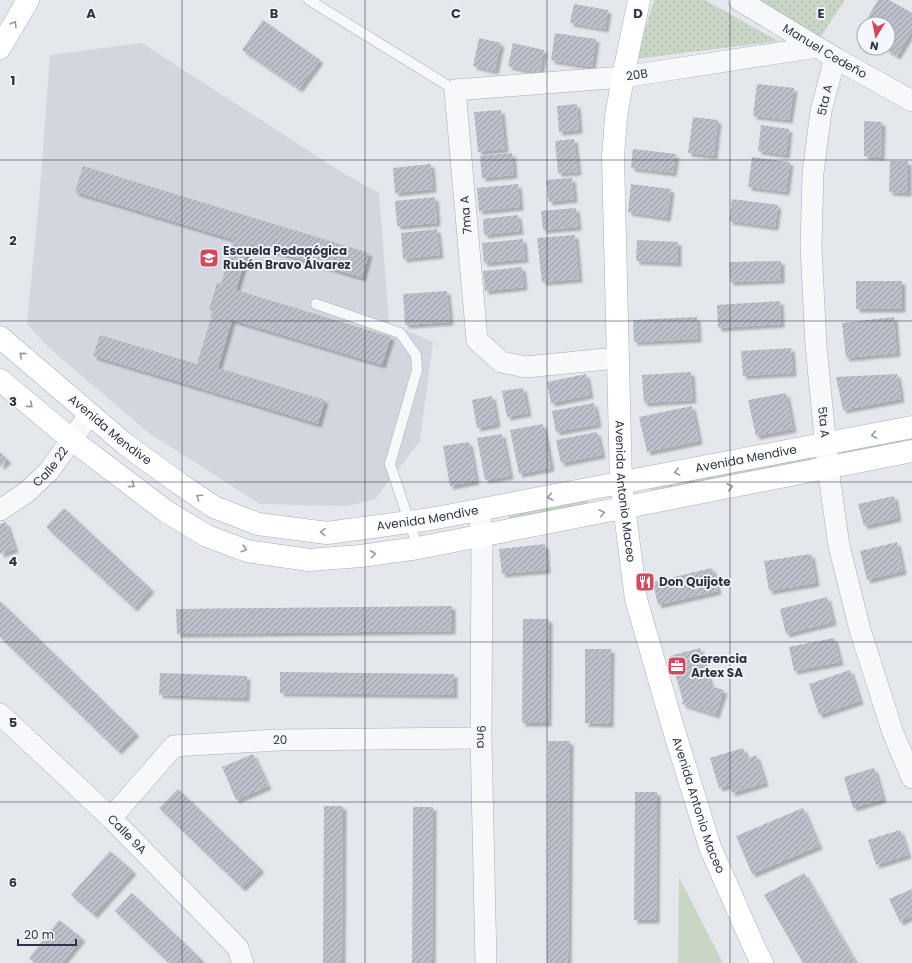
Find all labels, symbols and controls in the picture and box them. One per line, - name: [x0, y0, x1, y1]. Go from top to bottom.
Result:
- text: A: [86, 4, 96, 23]
- text: B: [270, 4, 279, 23]
- text: C: [451, 4, 461, 23]
- text: D: [633, 4, 643, 23]
- text: E: [817, 4, 825, 23]
- north arrow: [856, 16, 896, 56]
- street label: Manuel Cedeño: [780, 19, 871, 82]
- one-way arrow: [10, 21, 17, 28]
- text: N: [869, 37, 880, 54]
- street label: 20B: [625, 64, 649, 84]
- text: 1: [11, 71, 15, 90]
- street label: 5ta A: [813, 83, 836, 117]
- street label: 7ma A: [455, 195, 476, 235]
- text: 2: [9, 231, 17, 250]
- place label: Escuela Pedagógica Rubén Bravo Álvarez: [223, 242, 351, 273]
- school or university icon: Escuela Pedagógica Rubén Bravo Álvarez: [198, 247, 220, 269]
- one-way arrow: [19, 353, 26, 360]
- street label: Avenida Mendive: [65, 390, 155, 469]
- text: 3: [9, 392, 17, 411]
- one-way arrow: [25, 400, 33, 407]
- street label: 5ta A: [814, 406, 834, 439]
- street label: Avenida Antonio Maceo: [611, 420, 640, 564]
- one-way arrow: [871, 430, 877, 438]
- street label: Avenida Mendive: [694, 440, 798, 476]
- street label: Calle 22: [28, 443, 72, 490]
- one-way arrow: [674, 467, 680, 476]
- one-way arrow: [128, 481, 135, 488]
- one-way arrow: [727, 484, 733, 492]
- one-way arrow: [546, 492, 553, 500]
- one-way arrow: [197, 495, 204, 502]
- street label: Avenida Mendive: [375, 501, 480, 534]
- one-way arrow: [599, 509, 606, 517]
- one-way arrow: [320, 527, 326, 536]
- one-way arrow: [240, 544, 247, 553]
- one-way arrow: [370, 550, 376, 559]
- text: 4: [9, 552, 18, 571]
- restaurant icon: Don Quijote: [634, 571, 656, 593]
- place label: Don Quijote: [659, 573, 731, 590]
- place label: Gerencia Artex SA: [691, 650, 747, 681]
- office icon: Gerencia Artex SA: [666, 655, 688, 677]
- text: 5: [9, 713, 17, 732]
- street label: 9na: [473, 725, 490, 749]
- street label: 20: [272, 731, 287, 748]
- street label: Avenida Antonio Maceo: [669, 735, 730, 876]
- street label: Calle 9A: [104, 810, 151, 858]
- text: 6: [9, 873, 17, 892]
- scale bar: [18, 921, 76, 947]
- text: 20 m: [24, 926, 54, 943]

